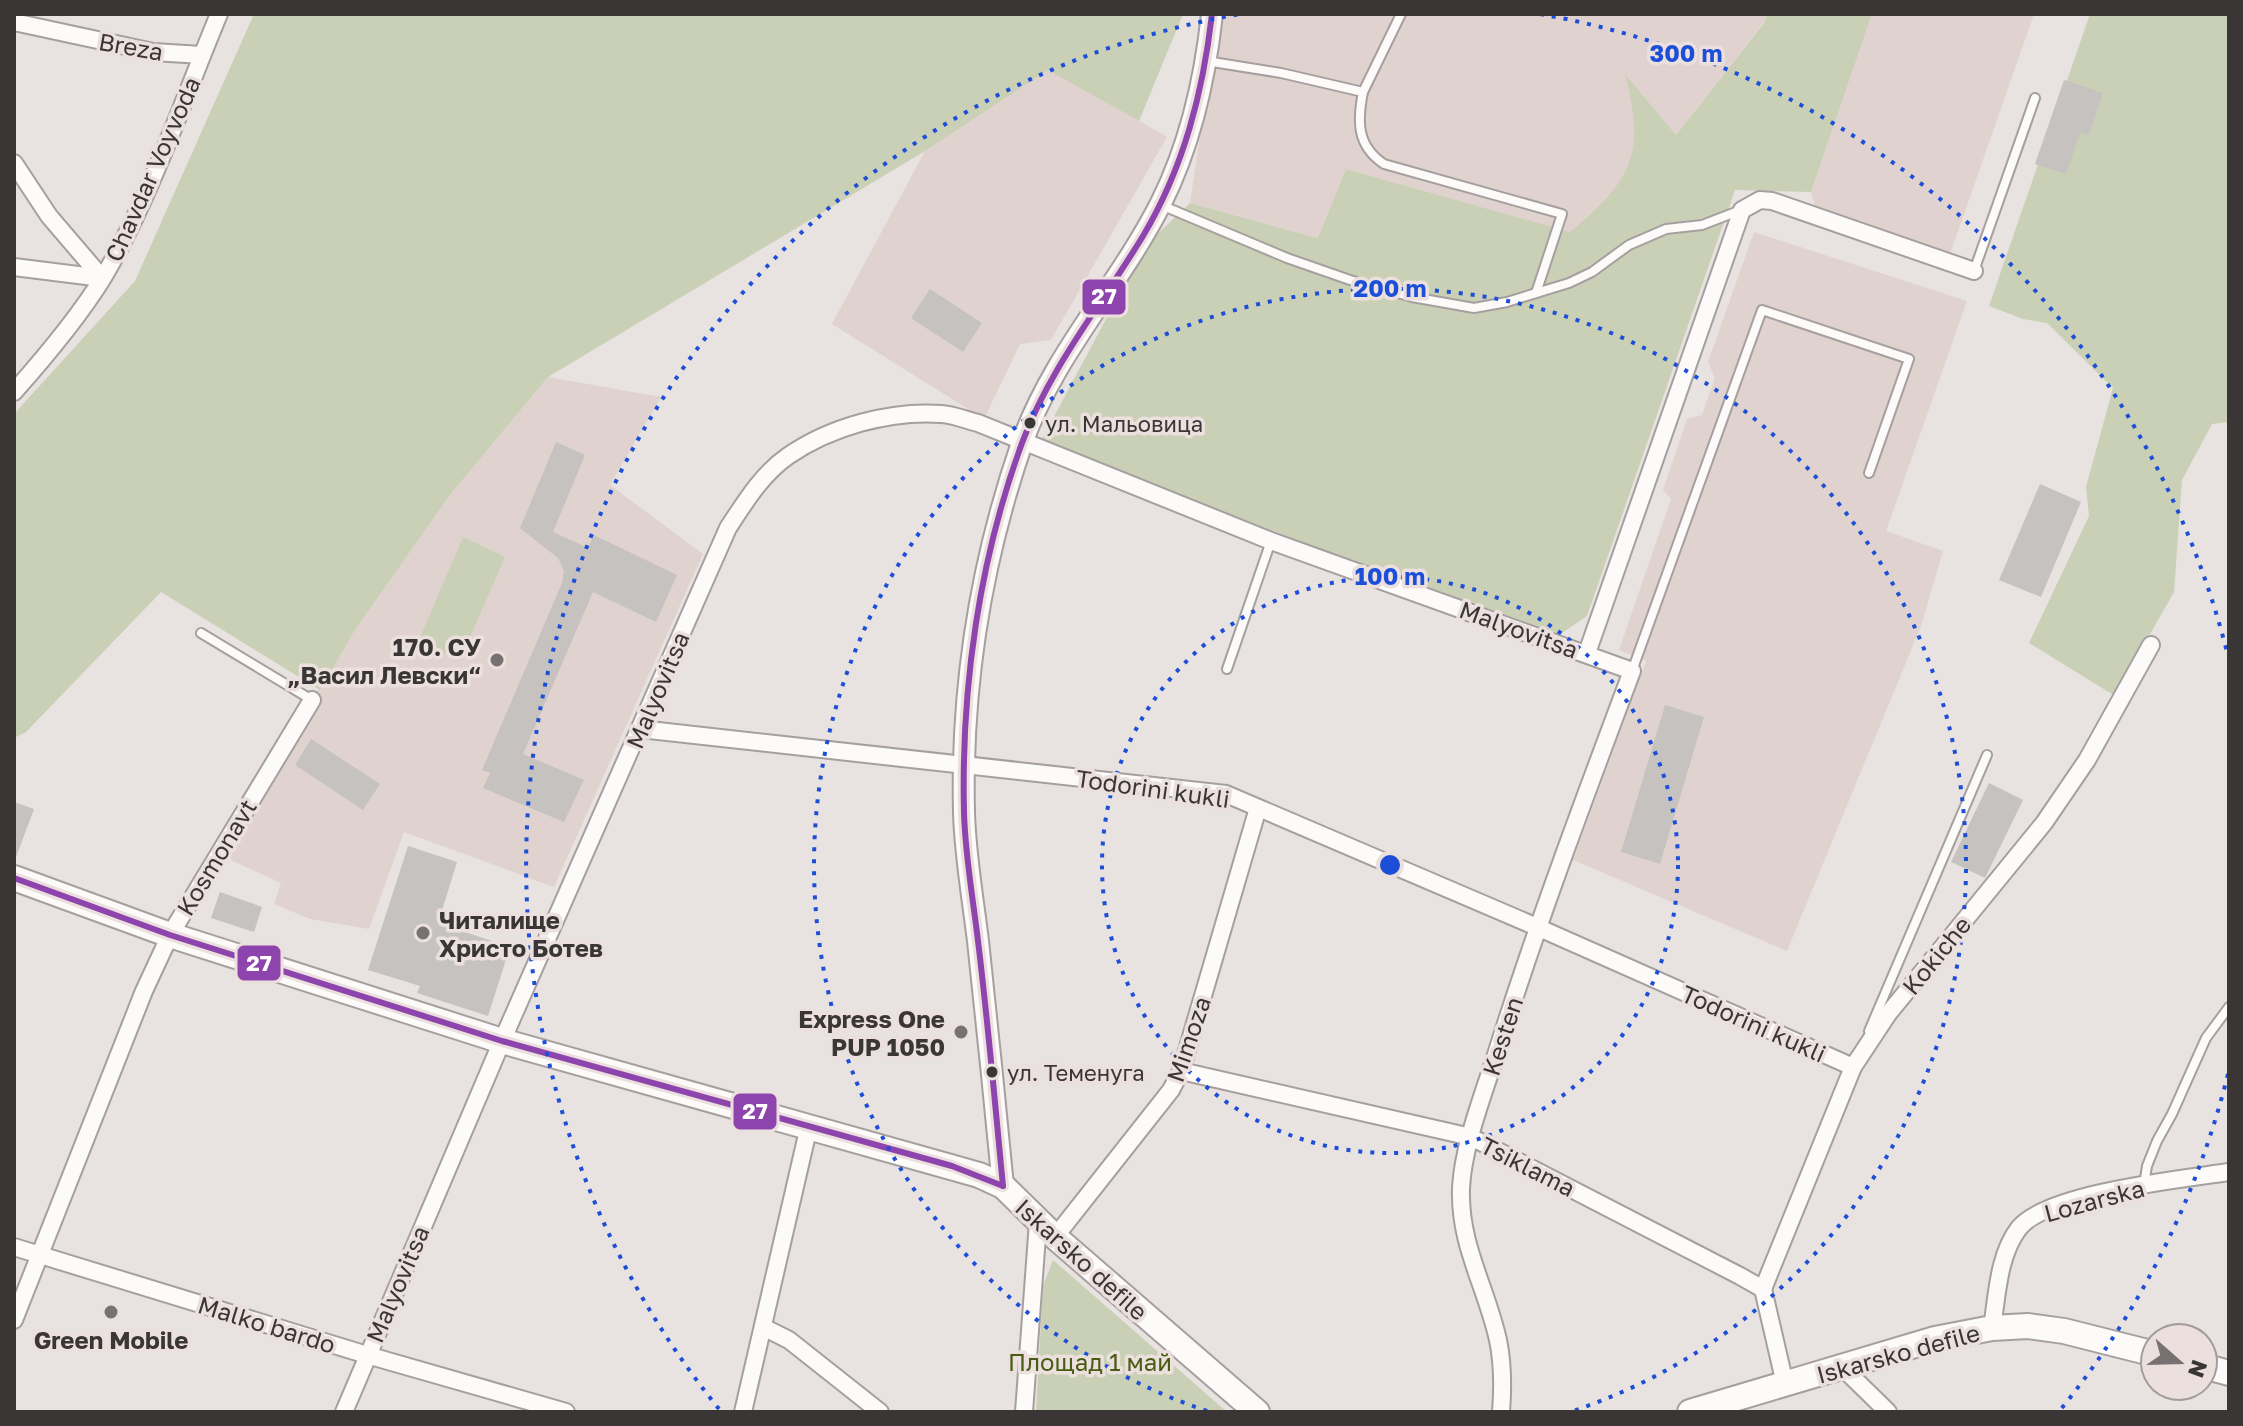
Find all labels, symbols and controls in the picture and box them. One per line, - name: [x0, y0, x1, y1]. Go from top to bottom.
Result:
- street label: Breza: [97, 26, 165, 66]
- text: 300 m: [1650, 38, 1722, 67]
- street label: Chavdar Voyvoda: [98, 72, 206, 266]
- text: 200 m: [1354, 273, 1426, 302]
- line badge: 27: [1081, 278, 1127, 316]
- text: 27: [1091, 282, 1117, 309]
- place label: ул. Мальовица: [1045, 410, 1203, 437]
- marker: ул. Мальовица: [1022, 415, 1038, 431]
- text: 100 m: [1355, 561, 1425, 590]
- street label: Malyovitsa: [1456, 594, 1582, 664]
- street label: Malyovitsa: [619, 627, 695, 753]
- place label: 170. СУ „Васил Левски“: [288, 632, 481, 689]
- marker: 170. СУ „Васил Левски“: [488, 651, 506, 669]
- street label: Todorini kukli: [1074, 763, 1232, 813]
- street label: Kosmonavt: [170, 794, 262, 920]
- centre of rings: [1376, 851, 1404, 879]
- place label: Читалище Христо Ботев: [439, 905, 603, 962]
- street label: Kokiche: [1896, 910, 1976, 1000]
- marker: Читалище Христо Ботев: [414, 924, 432, 942]
- line badge: 27: [236, 944, 282, 982]
- text: 27: [246, 949, 272, 976]
- street label: Todorini kukli: [1677, 978, 1831, 1068]
- street label: Mimoza: [1160, 992, 1216, 1086]
- street label: Kesten: [1476, 993, 1528, 1079]
- place label: Express One PUP 1050: [798, 1004, 945, 1061]
- marker: Express One PUP 1050: [952, 1023, 970, 1041]
- place label: ул. Теменуга: [1007, 1059, 1145, 1086]
- marker: ул. Теменуга: [984, 1064, 1000, 1080]
- line badge: 27: [732, 1092, 778, 1131]
- text: 27: [742, 1097, 768, 1124]
- street label: Tsiklama: [1476, 1130, 1580, 1202]
- street label: Lozarska: [2041, 1173, 2147, 1227]
- street label: Iskarsko defile: [1010, 1192, 1154, 1326]
- street label: Malyovitsa: [359, 1221, 435, 1347]
- street label: Malko bardo: [195, 1289, 339, 1359]
- marker: Green Mobile: [102, 1303, 120, 1321]
- street label: Iskarsko defile: [1813, 1317, 1983, 1389]
- north arrow: [2139, 1322, 2219, 1402]
- place label: Green Mobile: [34, 1325, 188, 1354]
- park label: Площад 1 май: [1008, 1347, 1172, 1376]
- text: N: [2183, 1357, 2214, 1381]

